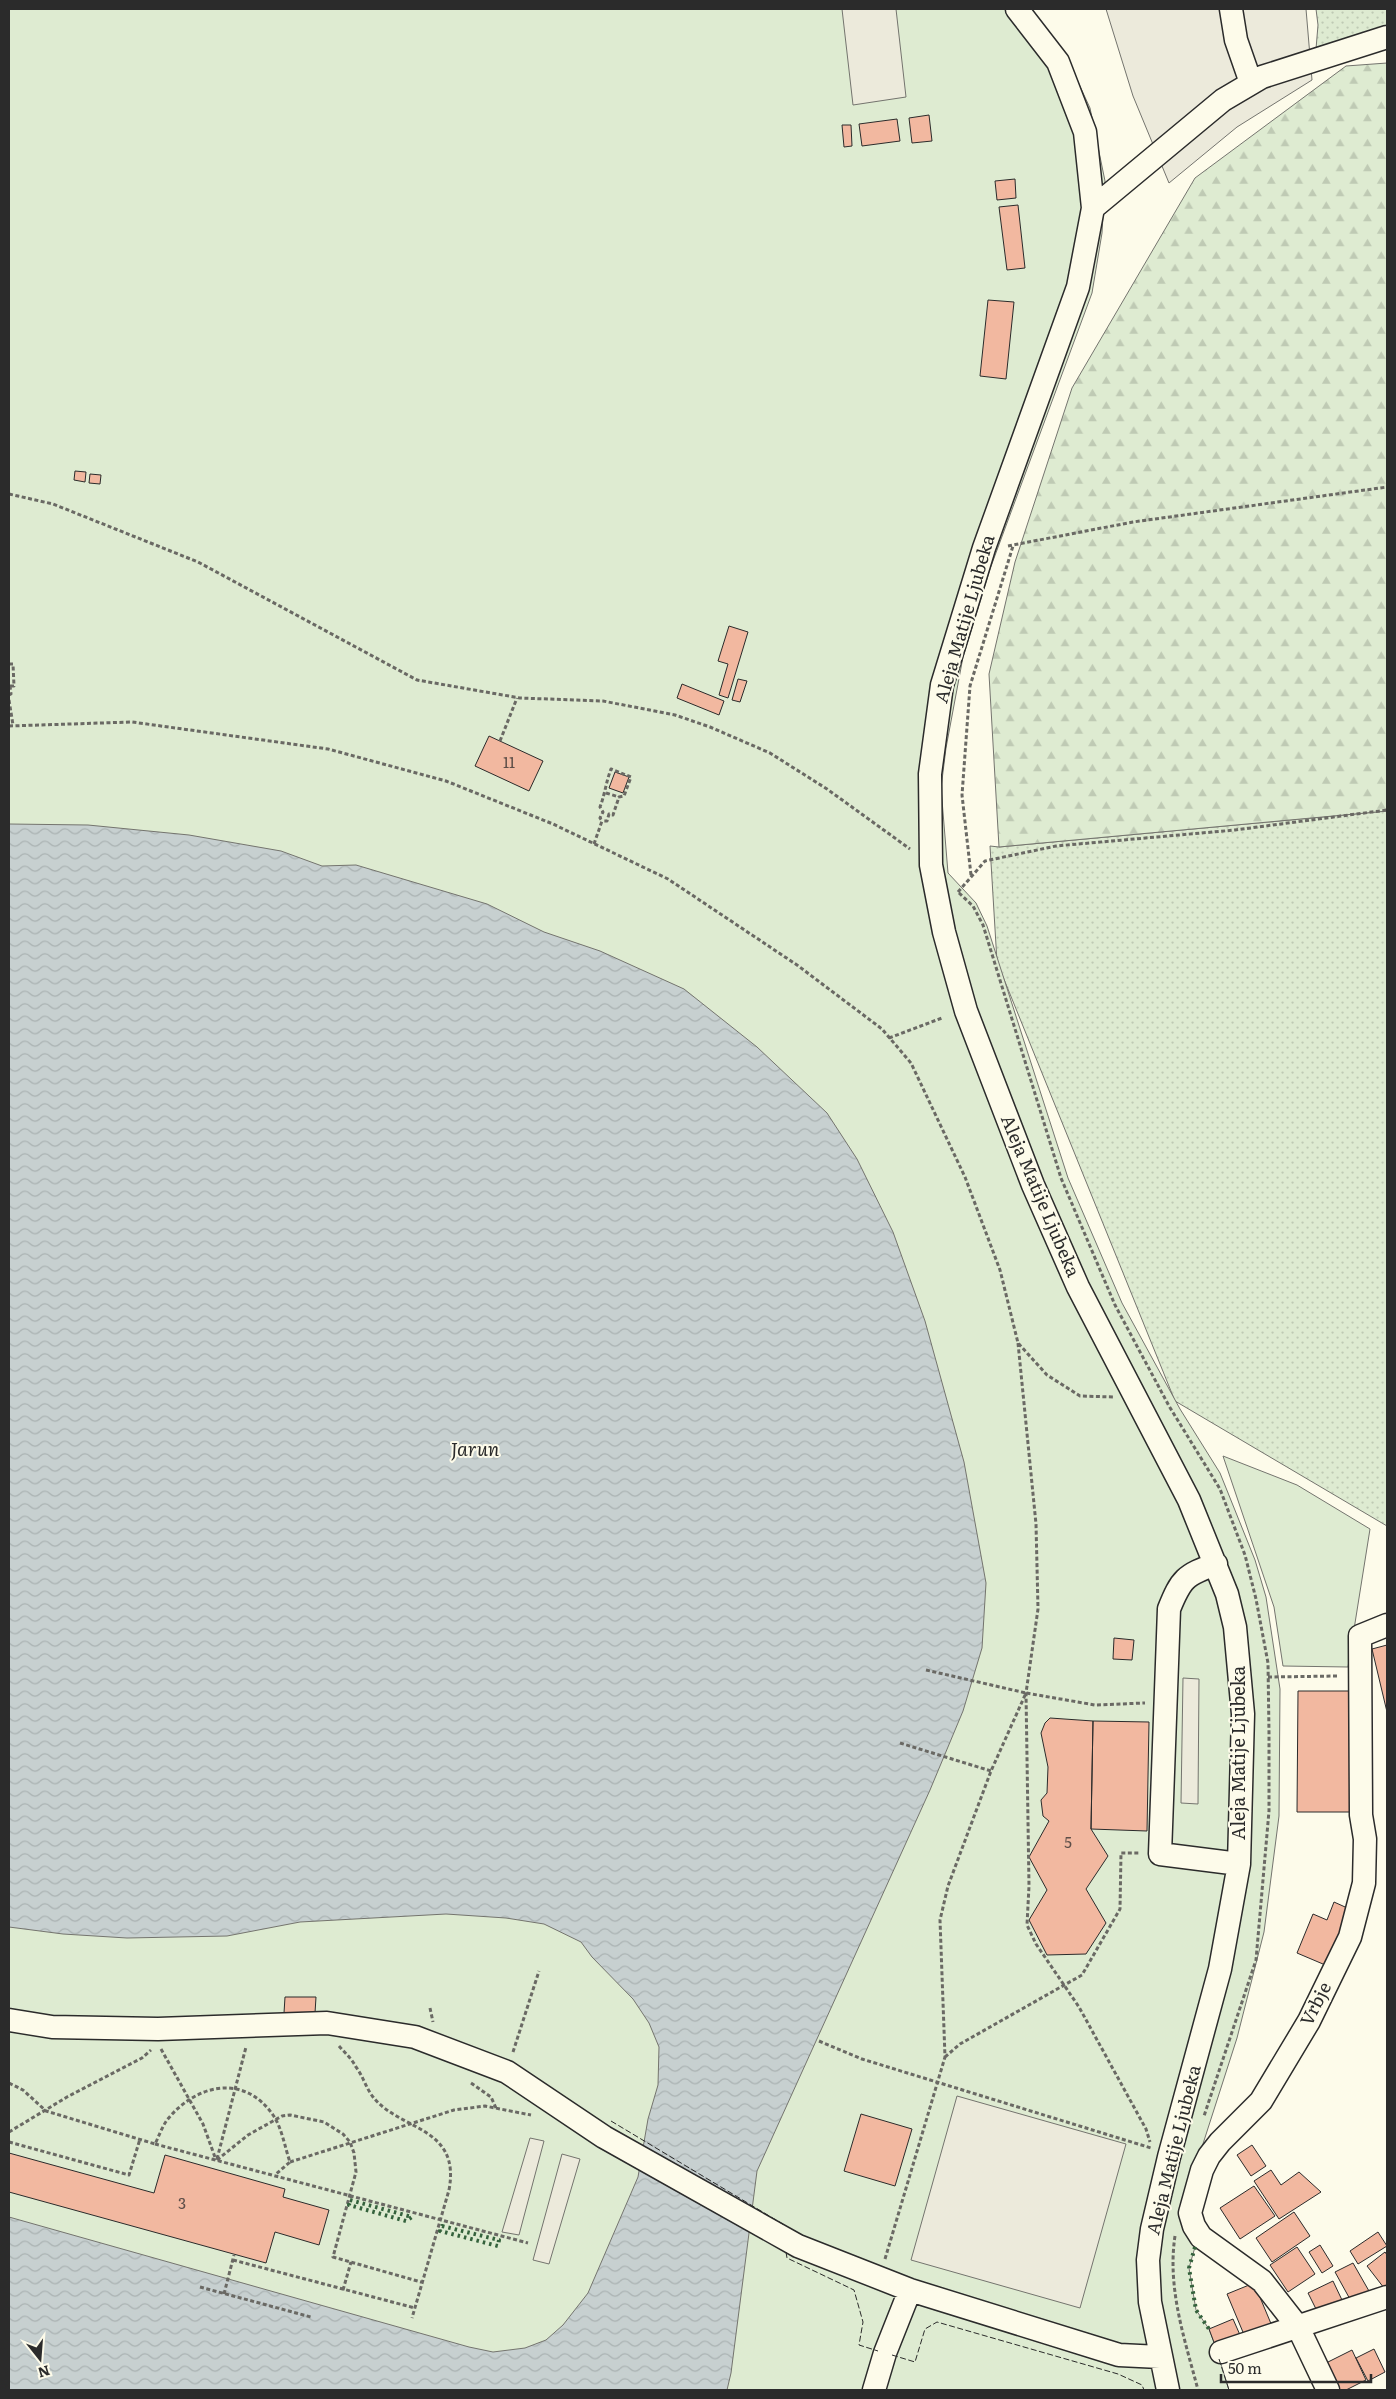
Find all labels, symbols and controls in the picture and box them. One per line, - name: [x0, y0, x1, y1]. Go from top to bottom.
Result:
- street label: Aleja Matije Ljubeka: [927, 531, 1001, 706]
- house number: 11: [503, 750, 515, 773]
- street label: Aleja Matije Ljubeka: [995, 1110, 1088, 1281]
- water label: Jarun: [451, 1434, 500, 1462]
- street label: Aleja Matije Ljubeka: [1224, 1666, 1251, 1840]
- house number: 5: [1064, 1830, 1072, 1853]
- street label: Vrbje: [1292, 1977, 1337, 2030]
- street label: Aleja Matije Ljubeka: [1138, 2062, 1207, 2237]
- house number: 3: [178, 2191, 186, 2214]
- north arrow: [15, 2334, 65, 2384]
- scale bar: [1221, 2352, 1371, 2384]
- text: 50 m: [1228, 2356, 1262, 2379]
- text: N: [35, 2361, 53, 2384]

